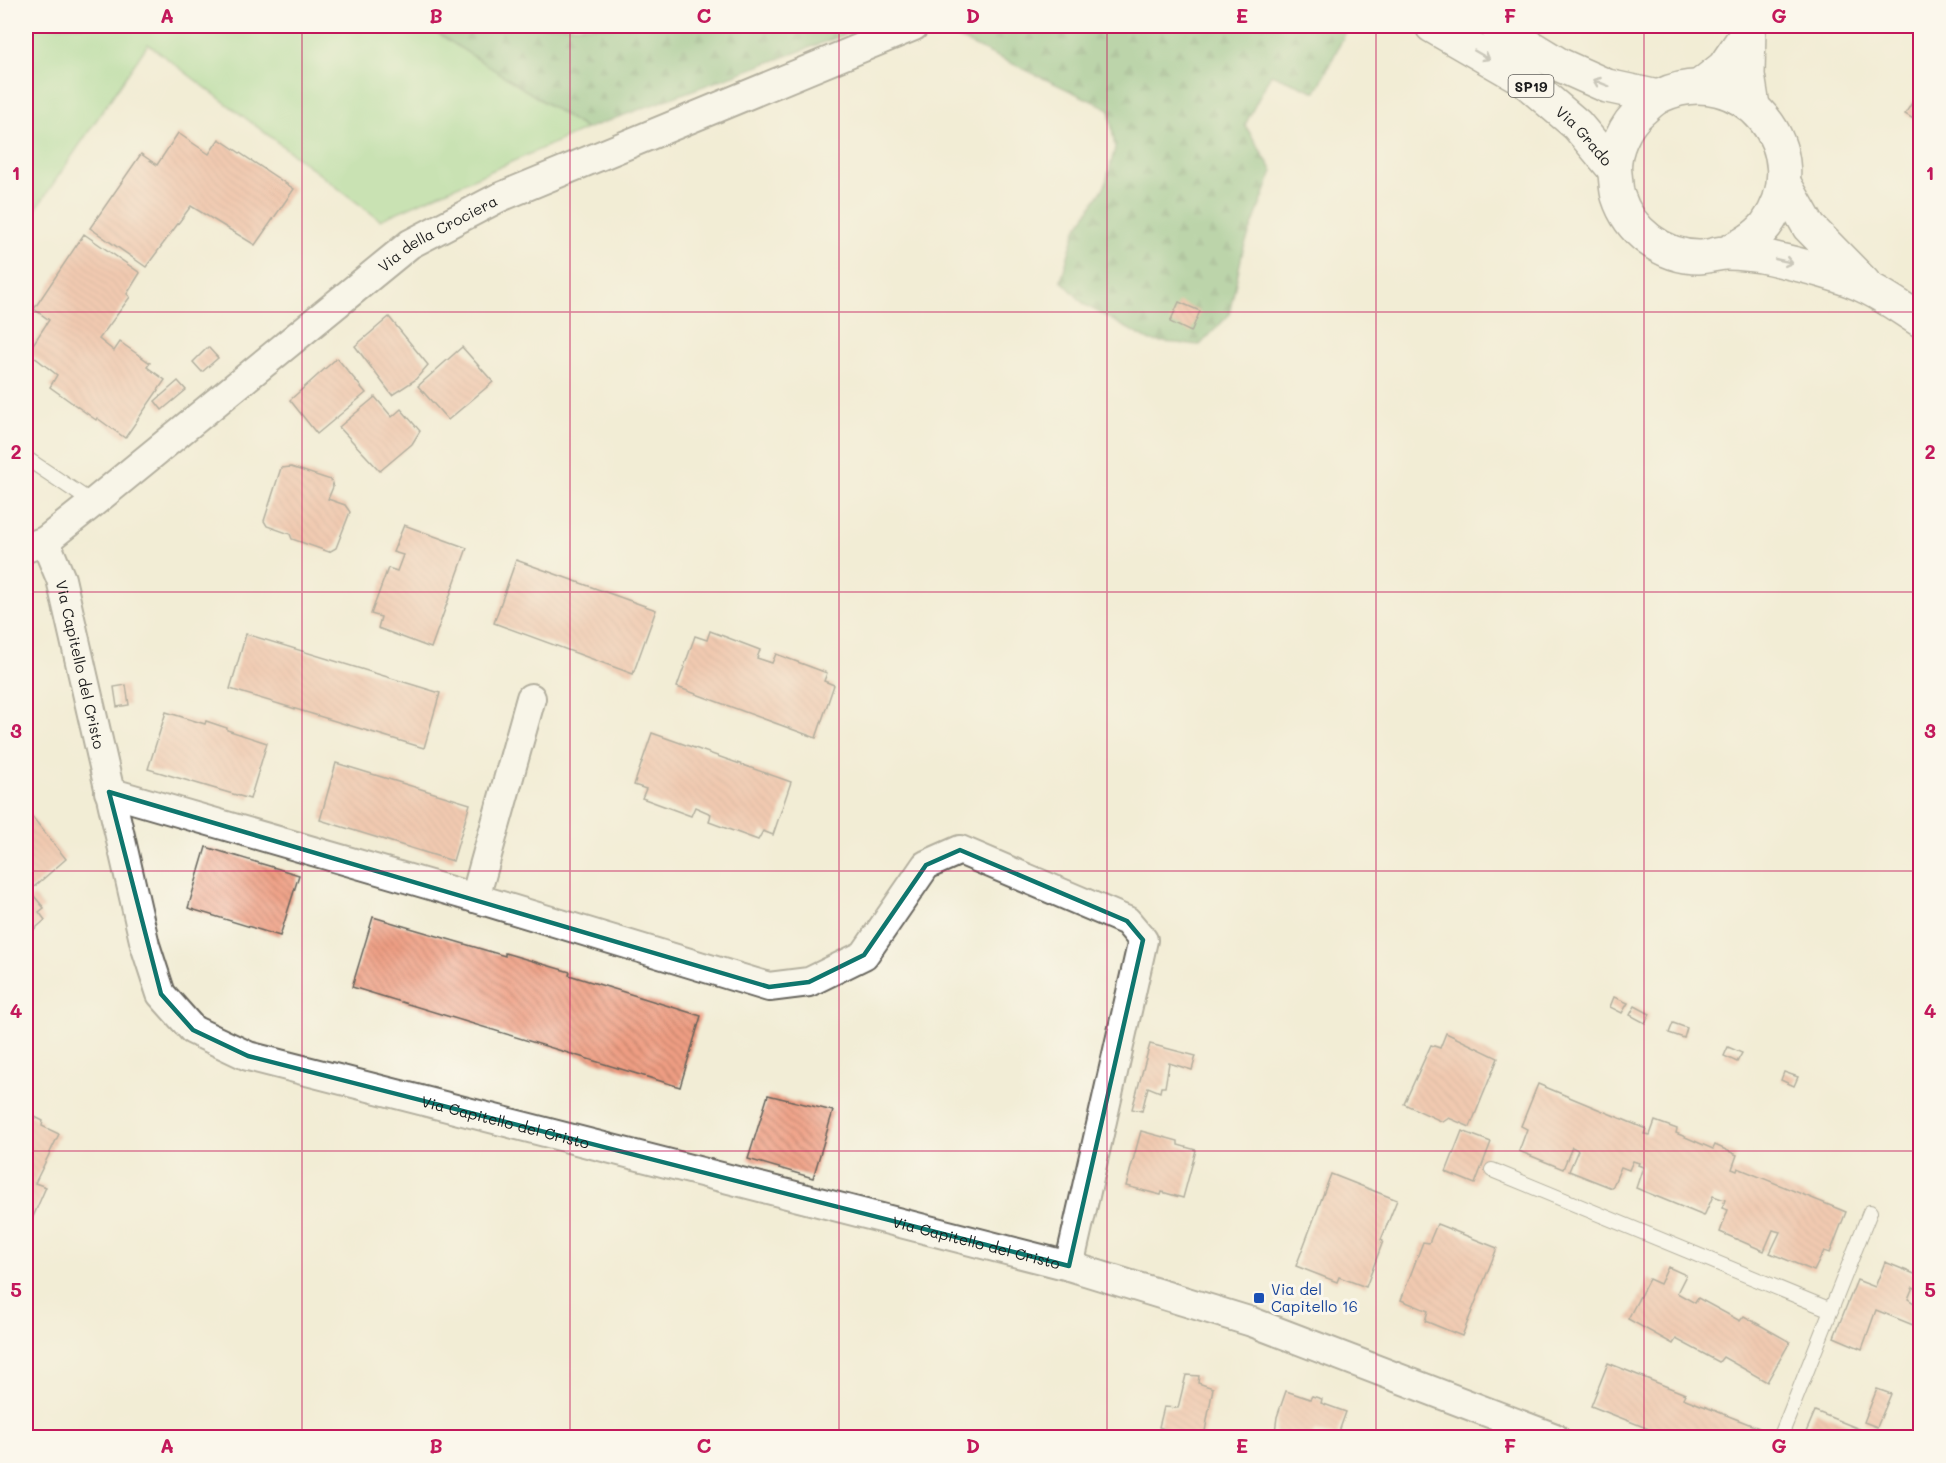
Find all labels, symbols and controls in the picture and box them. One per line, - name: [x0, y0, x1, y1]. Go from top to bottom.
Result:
- text: A: [160, 2, 174, 28]
- text: B: [429, 2, 443, 28]
- text: C: [697, 2, 712, 28]
- text: D: [966, 2, 980, 28]
- text: E: [1236, 2, 1248, 28]
- text: F: [1504, 2, 1517, 28]
- text: G: [1771, 2, 1787, 28]
- one-way arrow: [1473, 49, 1490, 61]
- road number: SP19: [1508, 75, 1553, 97]
- one-way arrow: [1593, 77, 1611, 88]
- street label: Via Grado: [1552, 101, 1617, 170]
- text: 1: [12, 159, 20, 185]
- text: 1: [1926, 159, 1934, 185]
- street label: Via della Crociera: [374, 190, 501, 276]
- one-way arrow: [1774, 256, 1793, 268]
- text: 2: [10, 438, 22, 464]
- text: 2: [1924, 438, 1936, 464]
- street label: Via Capitello del Cristo: [52, 578, 110, 751]
- text: 3: [10, 717, 22, 743]
- text: 3: [1924, 717, 1936, 743]
- text: 4: [10, 997, 23, 1023]
- text: 4: [1924, 997, 1937, 1023]
- street label: Via Capitello del Cristo: [419, 1091, 592, 1153]
- street label: Via Capitello del Cristo: [890, 1211, 1062, 1273]
- text: 5: [10, 1276, 22, 1302]
- text: 5: [1924, 1276, 1936, 1302]
- place label: Via del Capitello 16: [1271, 1279, 1358, 1316]
- marker: Via del Capitello 16: [1252, 1291, 1266, 1305]
- text: A: [160, 1432, 174, 1458]
- text: B: [429, 1432, 443, 1458]
- text: C: [697, 1432, 712, 1458]
- text: D: [966, 1432, 980, 1458]
- text: E: [1236, 1432, 1248, 1458]
- text: F: [1504, 1432, 1517, 1458]
- text: G: [1771, 1432, 1787, 1458]

